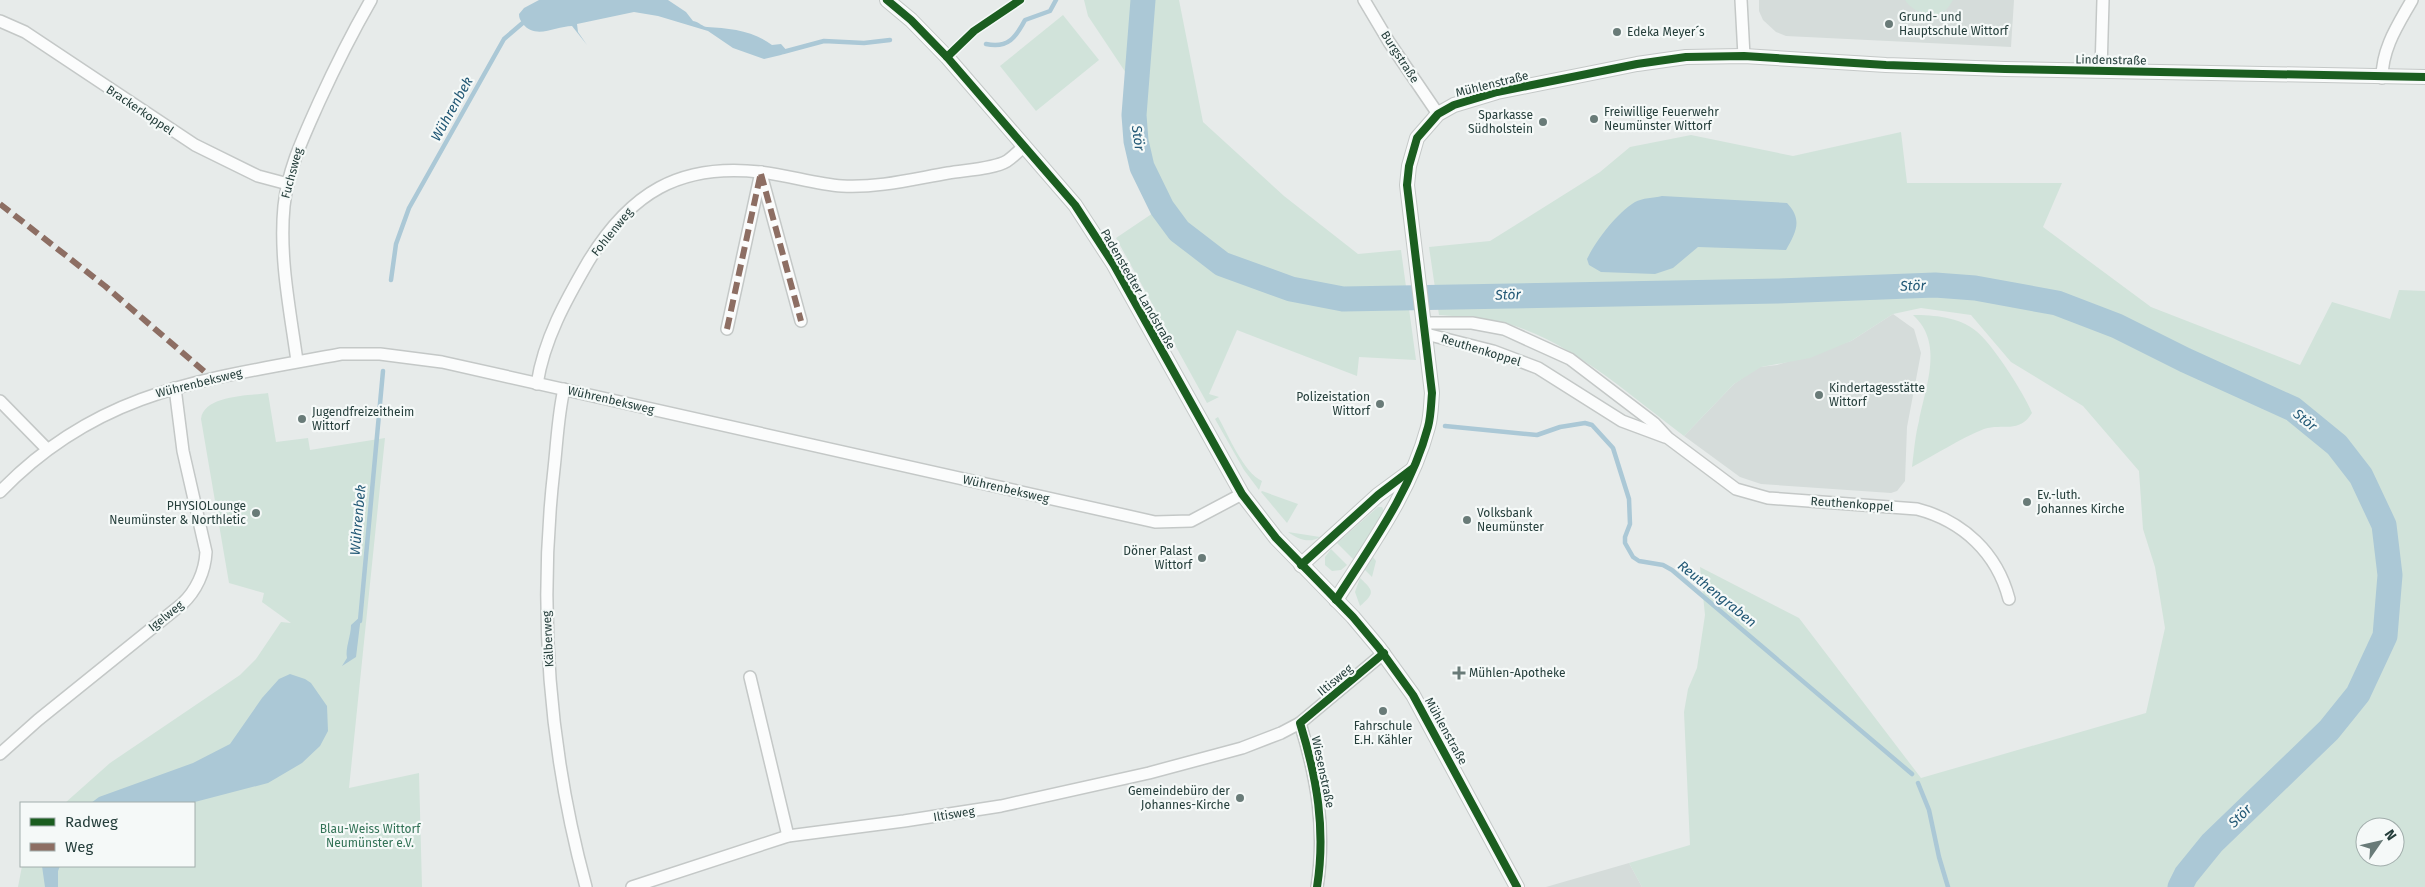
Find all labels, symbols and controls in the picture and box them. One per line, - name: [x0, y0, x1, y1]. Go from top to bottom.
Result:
- place label: Grund- und Hauptschule Wittorf: [1899, 10, 2009, 38]
- marker: Grund- und Hauptschule Wittorf: [1883, 18, 1895, 30]
- place label: Edeka Meyer´s: [1627, 25, 1705, 39]
- marker: Edeka Meyer´s: [1611, 26, 1623, 38]
- street label: Burgstraße: [1378, 28, 1422, 86]
- street label: Lindenstraße: [2075, 52, 2147, 68]
- street label: Mühlenstraße: [1454, 68, 1530, 100]
- water label: Wührenbek: [427, 74, 477, 144]
- street label: Brackerkoppel: [104, 82, 177, 138]
- place label: Freiwillige Feuerwehr Neumünster Wittorf: [1604, 105, 1719, 133]
- place label: Sparkasse Südholstein: [1468, 108, 1533, 136]
- marker: Freiwillige Feuerwehr Neumünster Wittorf: [1588, 113, 1600, 125]
- marker: Sparkasse Südholstein: [1537, 116, 1549, 128]
- water label: Stör: [1128, 123, 1148, 153]
- street label: Fuchsweg: [278, 145, 306, 200]
- street label: Fohlenweg: [588, 205, 636, 259]
- street label: Padenstedter Landstraße: [1098, 226, 1178, 352]
- water label: Stör: [1899, 277, 1927, 295]
- water label: Stör: [1494, 286, 1522, 304]
- street label: Reuthenkoppel: [1439, 331, 1523, 369]
- street label: Wührenbeksweg: [154, 365, 244, 400]
- place label: Kindertagesstätte Wittorf: [1829, 381, 1925, 409]
- street label: Wührenbeksweg: [566, 383, 656, 417]
- marker: Kindertagesstätte Wittorf: [1813, 389, 1825, 401]
- place label: Polizeistation Wittorf: [1296, 390, 1371, 418]
- marker: Polizeistation Wittorf: [1374, 398, 1386, 410]
- place label: Jugendfreizeitheim Wittorf: [312, 405, 414, 433]
- water label: Stör: [2289, 405, 2321, 435]
- marker: Jugendfreizeitheim Wittorf: [296, 413, 308, 425]
- street label: Wührenbeksweg: [961, 472, 1051, 506]
- water label: Wührenbek: [346, 484, 370, 556]
- place label: Ev.-luth. Johannes Kirche: [2037, 488, 2125, 516]
- street label: Reuthenkoppel: [1810, 494, 1894, 514]
- marker: Ev.-luth. Johannes Kirche: [2021, 496, 2033, 508]
- place label: PHYSIOLounge Neumünster & Northletic: [109, 499, 246, 527]
- place label: Volksbank Neumünster: [1477, 506, 1544, 534]
- marker: PHYSIOLounge Neumünster & Northletic: [250, 507, 262, 519]
- marker: Volksbank Neumünster: [1461, 514, 1473, 526]
- place label: Döner Palast Wittorf: [1123, 544, 1193, 572]
- marker: Döner Palast Wittorf: [1196, 552, 1208, 564]
- water label: Reuthengraben: [1674, 557, 1760, 631]
- street label: Igelweg: [146, 597, 187, 634]
- street label: Kälberweg: [539, 610, 556, 668]
- street label: Iltisweg: [1315, 661, 1356, 699]
- place label: Mühlen-Apotheke: [1469, 666, 1566, 680]
- marker: Mühlen-Apotheke: [1453, 667, 1465, 679]
- street label: Mühlenstraße: [1422, 695, 1470, 767]
- marker: Fahrschule E.H. Kähler: [1377, 705, 1389, 717]
- place label: Fahrschule E.H. Kähler: [1354, 719, 1413, 747]
- street label: Wiesenstraße: [1309, 735, 1337, 809]
- place label: Gemeindebüro der Johannes-Kirche: [1128, 784, 1230, 812]
- marker: Gemeindebüro der Johannes-Kirche: [1234, 792, 1246, 804]
- water label: Stör: [2224, 801, 2256, 832]
- legend: [20, 802, 195, 867]
- street label: Iltisweg: [932, 804, 976, 824]
- text: Radweg: [65, 813, 118, 831]
- north arrow: [2355, 817, 2405, 867]
- park label: Blau-Weiss Wittorf Neumünster e.V.: [320, 822, 421, 850]
- text: N: [2381, 826, 2400, 844]
- text: Weg: [65, 838, 93, 856]

